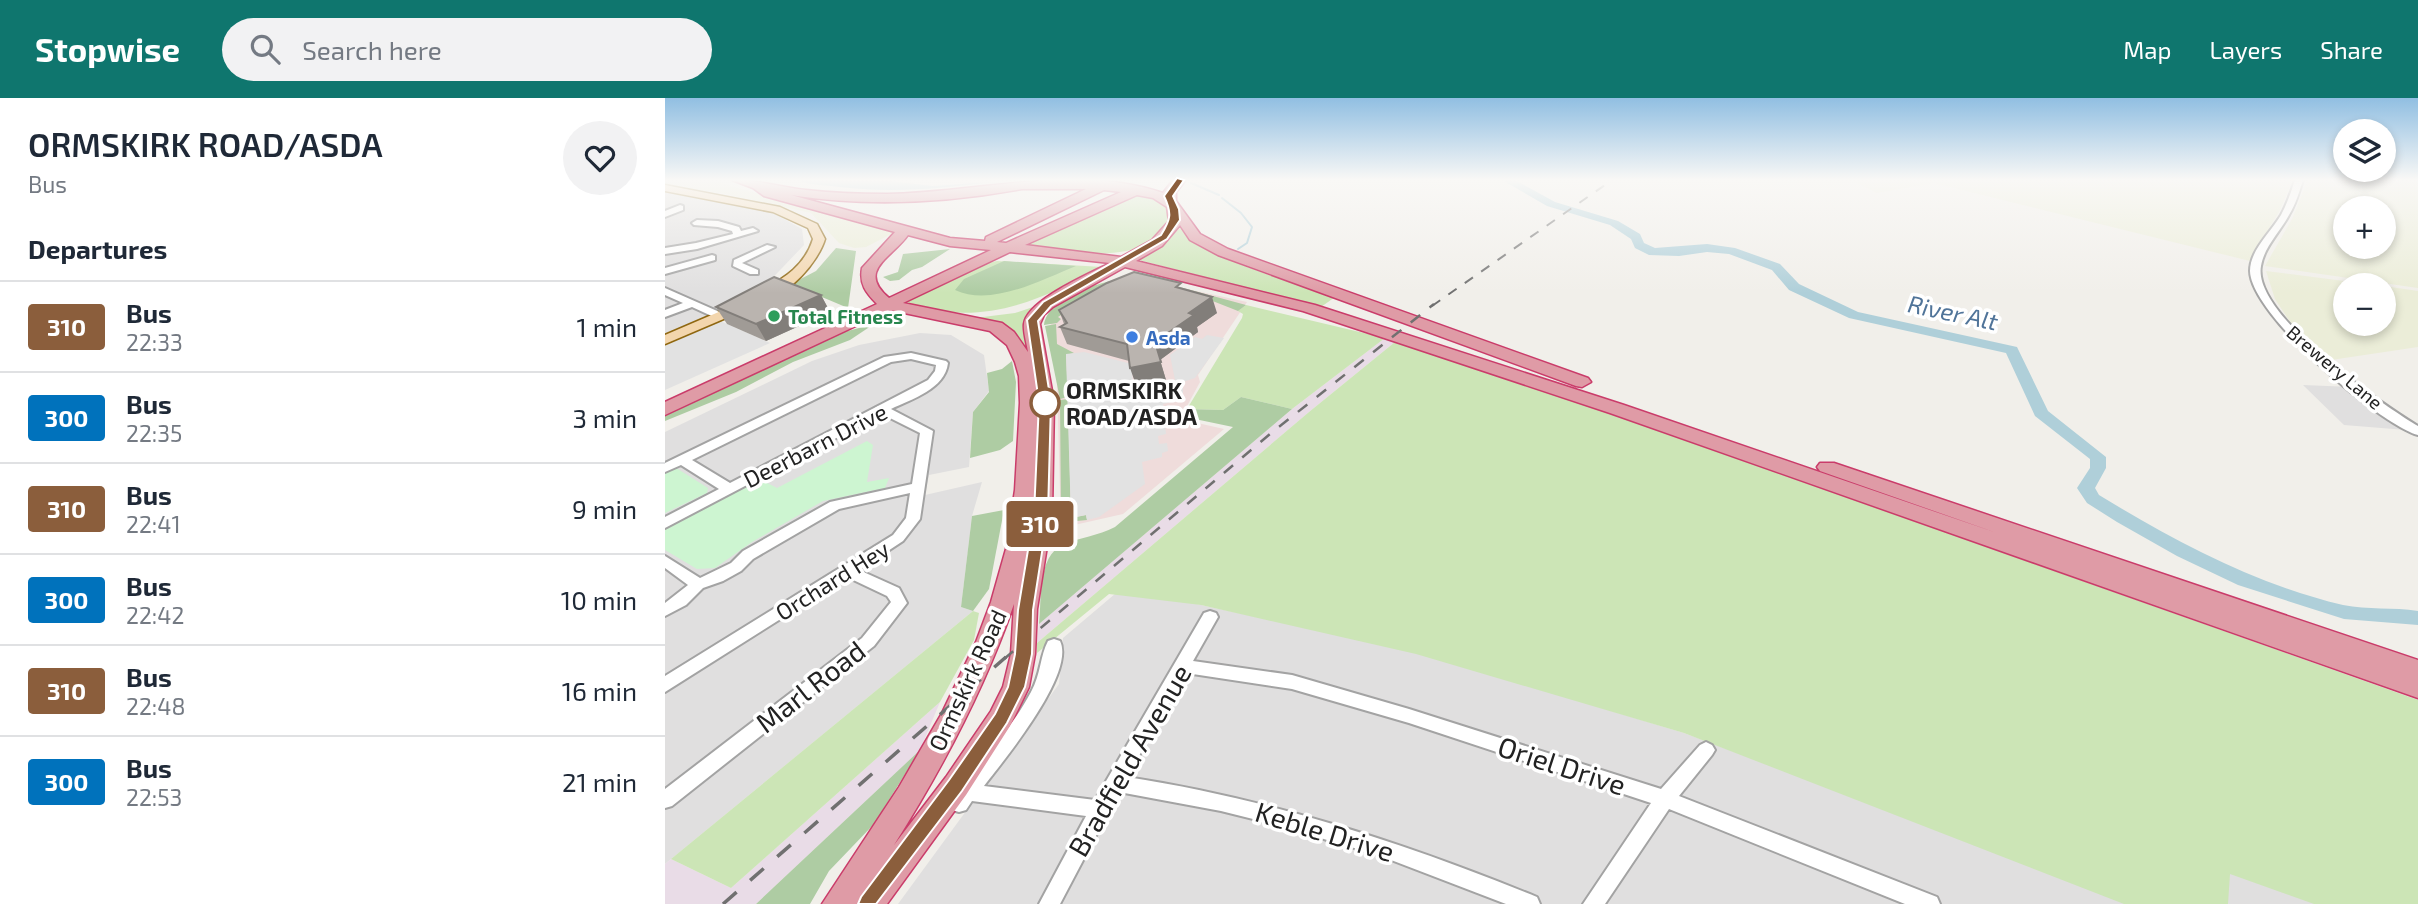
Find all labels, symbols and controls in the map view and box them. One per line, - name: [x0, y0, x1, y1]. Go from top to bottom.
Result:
- search box: [222, 18, 712, 81]
- text: Stopwise: [35, 29, 180, 69]
- icon: search: [246, 30, 284, 68]
- text: Search here: [302, 34, 442, 65]
- text: Map: [2123, 35, 2171, 64]
- text: Layers: [2209, 35, 2282, 64]
- text: Share: [2320, 35, 2383, 64]
- map controls: [2333, 119, 2396, 336]
- button: layers: [2333, 119, 2396, 182]
- button: heart: [563, 121, 637, 195]
- text: ORMSKIRK ROAD/ASDA: [28, 124, 383, 164]
- text: Bus: [28, 170, 67, 198]
- button: +: [2333, 196, 2396, 259]
- text: Departures: [28, 233, 167, 264]
- button: −: [2333, 273, 2396, 336]
- water label: River Alt: [1905, 288, 2001, 336]
- text: Bus: [126, 297, 172, 328]
- place label: Total Fitness: [788, 305, 903, 328]
- marker: Total Fitness: [766, 308, 782, 324]
- text: 1 min: [577, 311, 637, 342]
- text: 310: [47, 312, 86, 341]
- street label: Brewery Lane: [2282, 320, 2388, 414]
- place label: Asda: [1146, 326, 1191, 349]
- text: 22:33: [126, 328, 183, 356]
- marker: Asda: [1124, 329, 1140, 345]
- place label: ORMSKIRK ROAD/ASDA: [1066, 376, 1197, 430]
- text: Bus: [126, 388, 172, 419]
- marker: ORMSKIRK ROAD/ASDA: [1030, 388, 1060, 418]
- street label: Deerbarn Drive: [739, 397, 891, 493]
- text: 3 min: [572, 402, 637, 433]
- text: 300: [45, 403, 88, 432]
- text: 22:35: [126, 419, 182, 447]
- text: Bus: [126, 479, 172, 510]
- text: 9 min: [572, 493, 637, 524]
- text: 310: [47, 494, 86, 523]
- line badge: 310: [1000, 501, 1080, 547]
- text: 310: [1020, 509, 1060, 538]
- text: 22:41: [126, 510, 181, 538]
- street label: Orchard Hey: [770, 534, 894, 626]
- text: Bus: [126, 570, 172, 601]
- text: 10 min: [561, 584, 637, 615]
- text: 300: [45, 585, 88, 614]
- text: 22:42: [126, 601, 184, 629]
- street label: Ormskirk Road: [922, 605, 1012, 755]
- street label: Marl Road: [749, 633, 871, 739]
- street label: Bradfield Avenue: [1060, 658, 1198, 862]
- text: Bus: [126, 661, 172, 692]
- text: 16 min: [562, 675, 637, 706]
- text: 310: [47, 676, 86, 705]
- text: 22:48: [126, 692, 185, 720]
- street label: Oriel Drive: [1494, 728, 1630, 802]
- text: Bus: [126, 752, 172, 783]
- text: 21 min: [562, 766, 637, 797]
- text: 300: [45, 767, 88, 796]
- text: 22:53: [126, 783, 182, 811]
- street label: Keble Drive: [1252, 794, 1398, 868]

